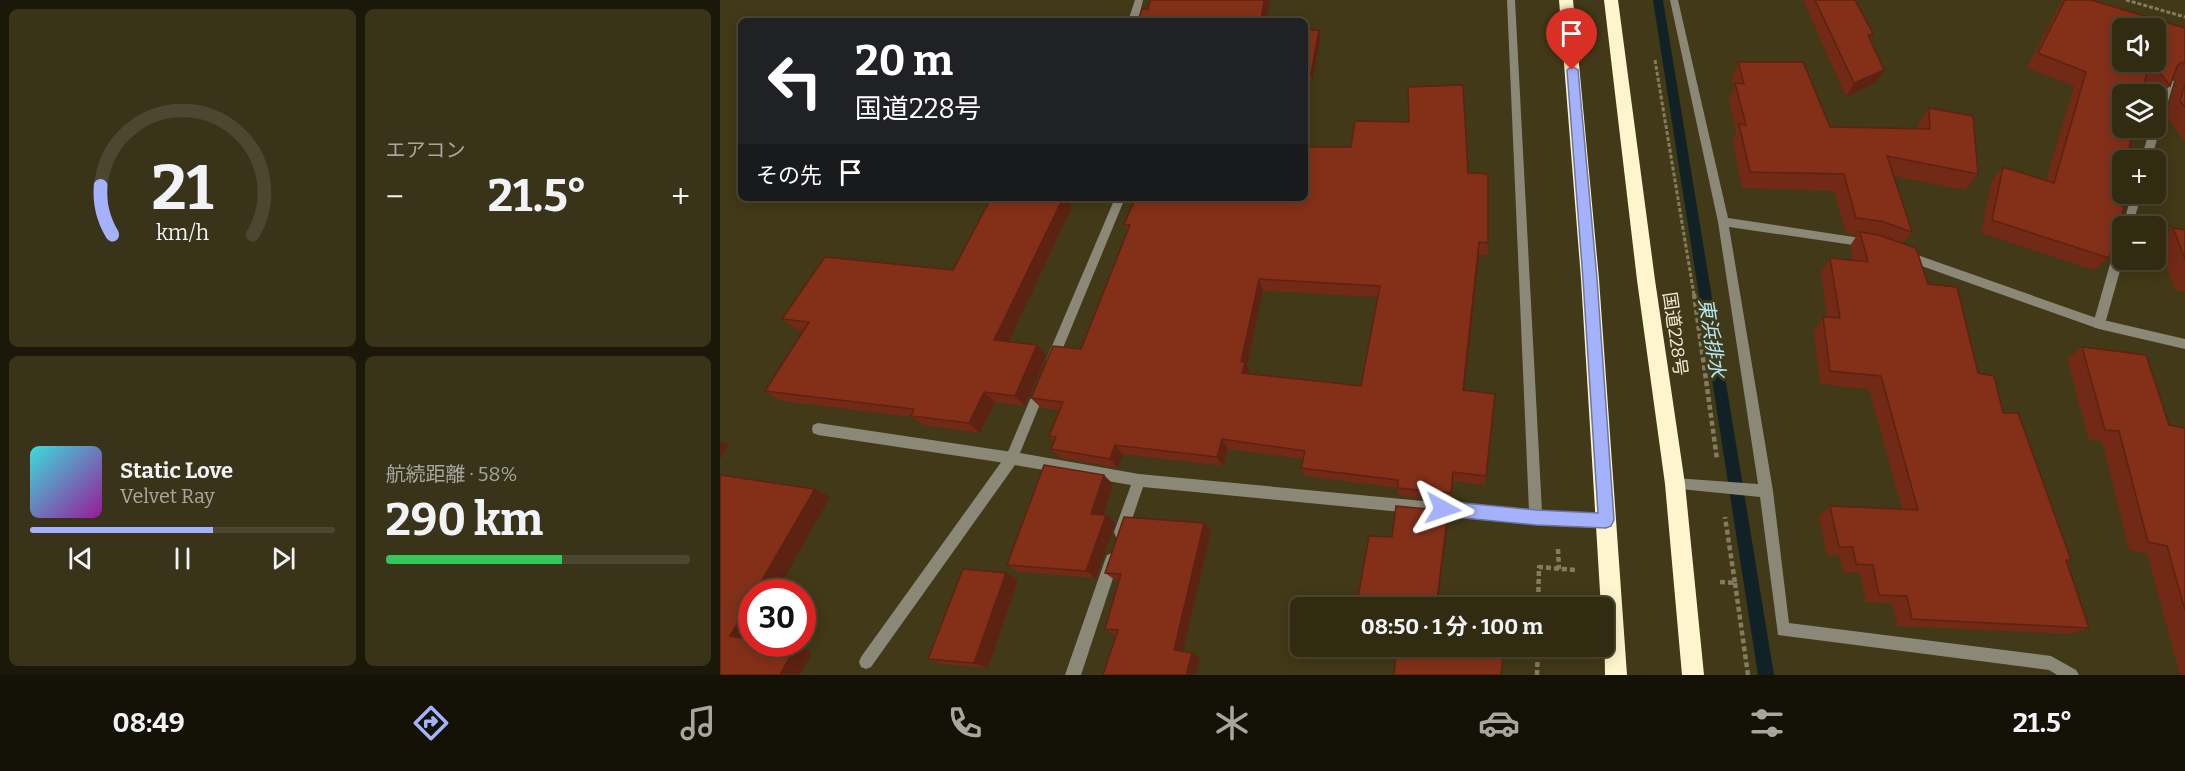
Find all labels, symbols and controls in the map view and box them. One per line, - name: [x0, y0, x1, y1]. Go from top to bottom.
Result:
- pin: [1546, 8, 1597, 70]
- icon: arrive: [1555, 17, 1588, 50]
- map controls: [2112, 18, 2166, 270]
- button: sound: [2112, 18, 2166, 72]
- text: 20 m: [855, 36, 953, 86]
- icon: left: [756, 42, 834, 120]
- button: layers: [2112, 84, 2166, 138]
- text: 国道228号: [855, 93, 982, 125]
- text: エアコン: [386, 138, 466, 162]
- button: +: [2112, 150, 2166, 204]
- text: 21: [151, 151, 213, 226]
- icon: arrive: [834, 156, 867, 189]
- text: その先: [756, 162, 822, 189]
- text: 21.5°: [488, 169, 587, 223]
- text: −: [386, 177, 404, 217]
- text: +: [671, 177, 690, 217]
- button: −: [2112, 216, 2166, 270]
- text: km/h: [156, 220, 209, 246]
- street label: 国道228号: [1658, 291, 1692, 377]
- water label: 東浜排水: [1694, 297, 1730, 381]
- text: Static Love: [120, 457, 233, 484]
- text: 航続距離 · 58%: [386, 462, 517, 486]
- position arrow: [1411, 477, 1475, 541]
- text: Velvet Ray: [120, 484, 215, 508]
- text: 290 km: [386, 493, 543, 547]
- icon: previous: [64, 542, 97, 575]
- icon: pause: [166, 542, 199, 575]
- icon: next: [267, 542, 300, 575]
- speed limit sign: 30: [738, 579, 816, 657]
- text: 08:50 · 1 分 · 100 m: [1361, 613, 1543, 640]
- icon: directions: [410, 702, 452, 744]
- icon: music: [677, 702, 719, 744]
- icon: phone: [944, 702, 986, 744]
- icon: climate: [1211, 702, 1253, 744]
- icon: car: [1478, 702, 1520, 744]
- icon: filters: [1746, 702, 1788, 744]
- text: 08:49: [113, 707, 185, 739]
- text: 21.5°: [2013, 707, 2072, 739]

